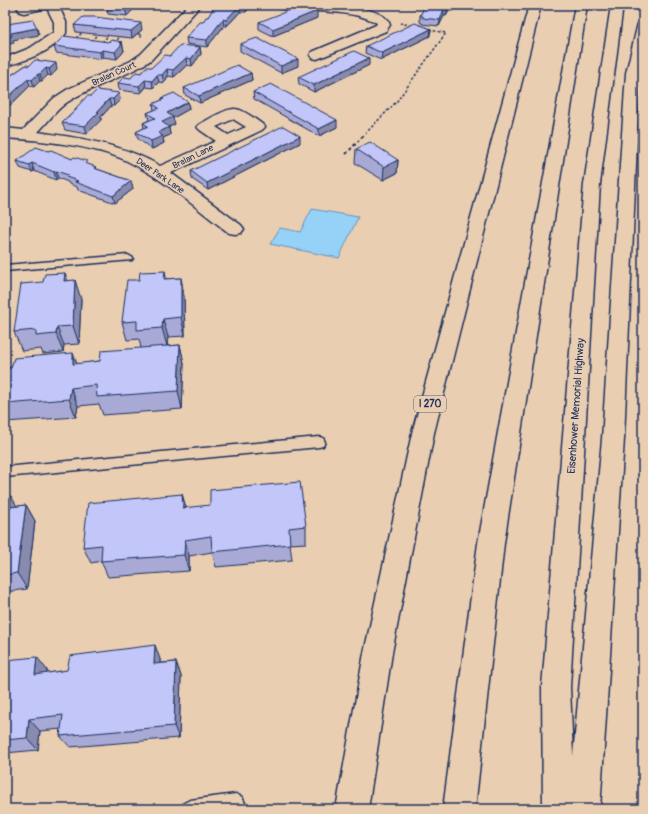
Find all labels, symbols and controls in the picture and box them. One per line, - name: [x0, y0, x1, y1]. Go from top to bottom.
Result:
- street label: Bralan Court: [90, 59, 138, 89]
- street label: Bralan Lane: [171, 142, 216, 172]
- street label: Deer Park Lane: [134, 156, 187, 197]
- street label: Eisenhower Memorial Highway: [565, 337, 587, 474]
- road number: I 270: [414, 396, 446, 412]

